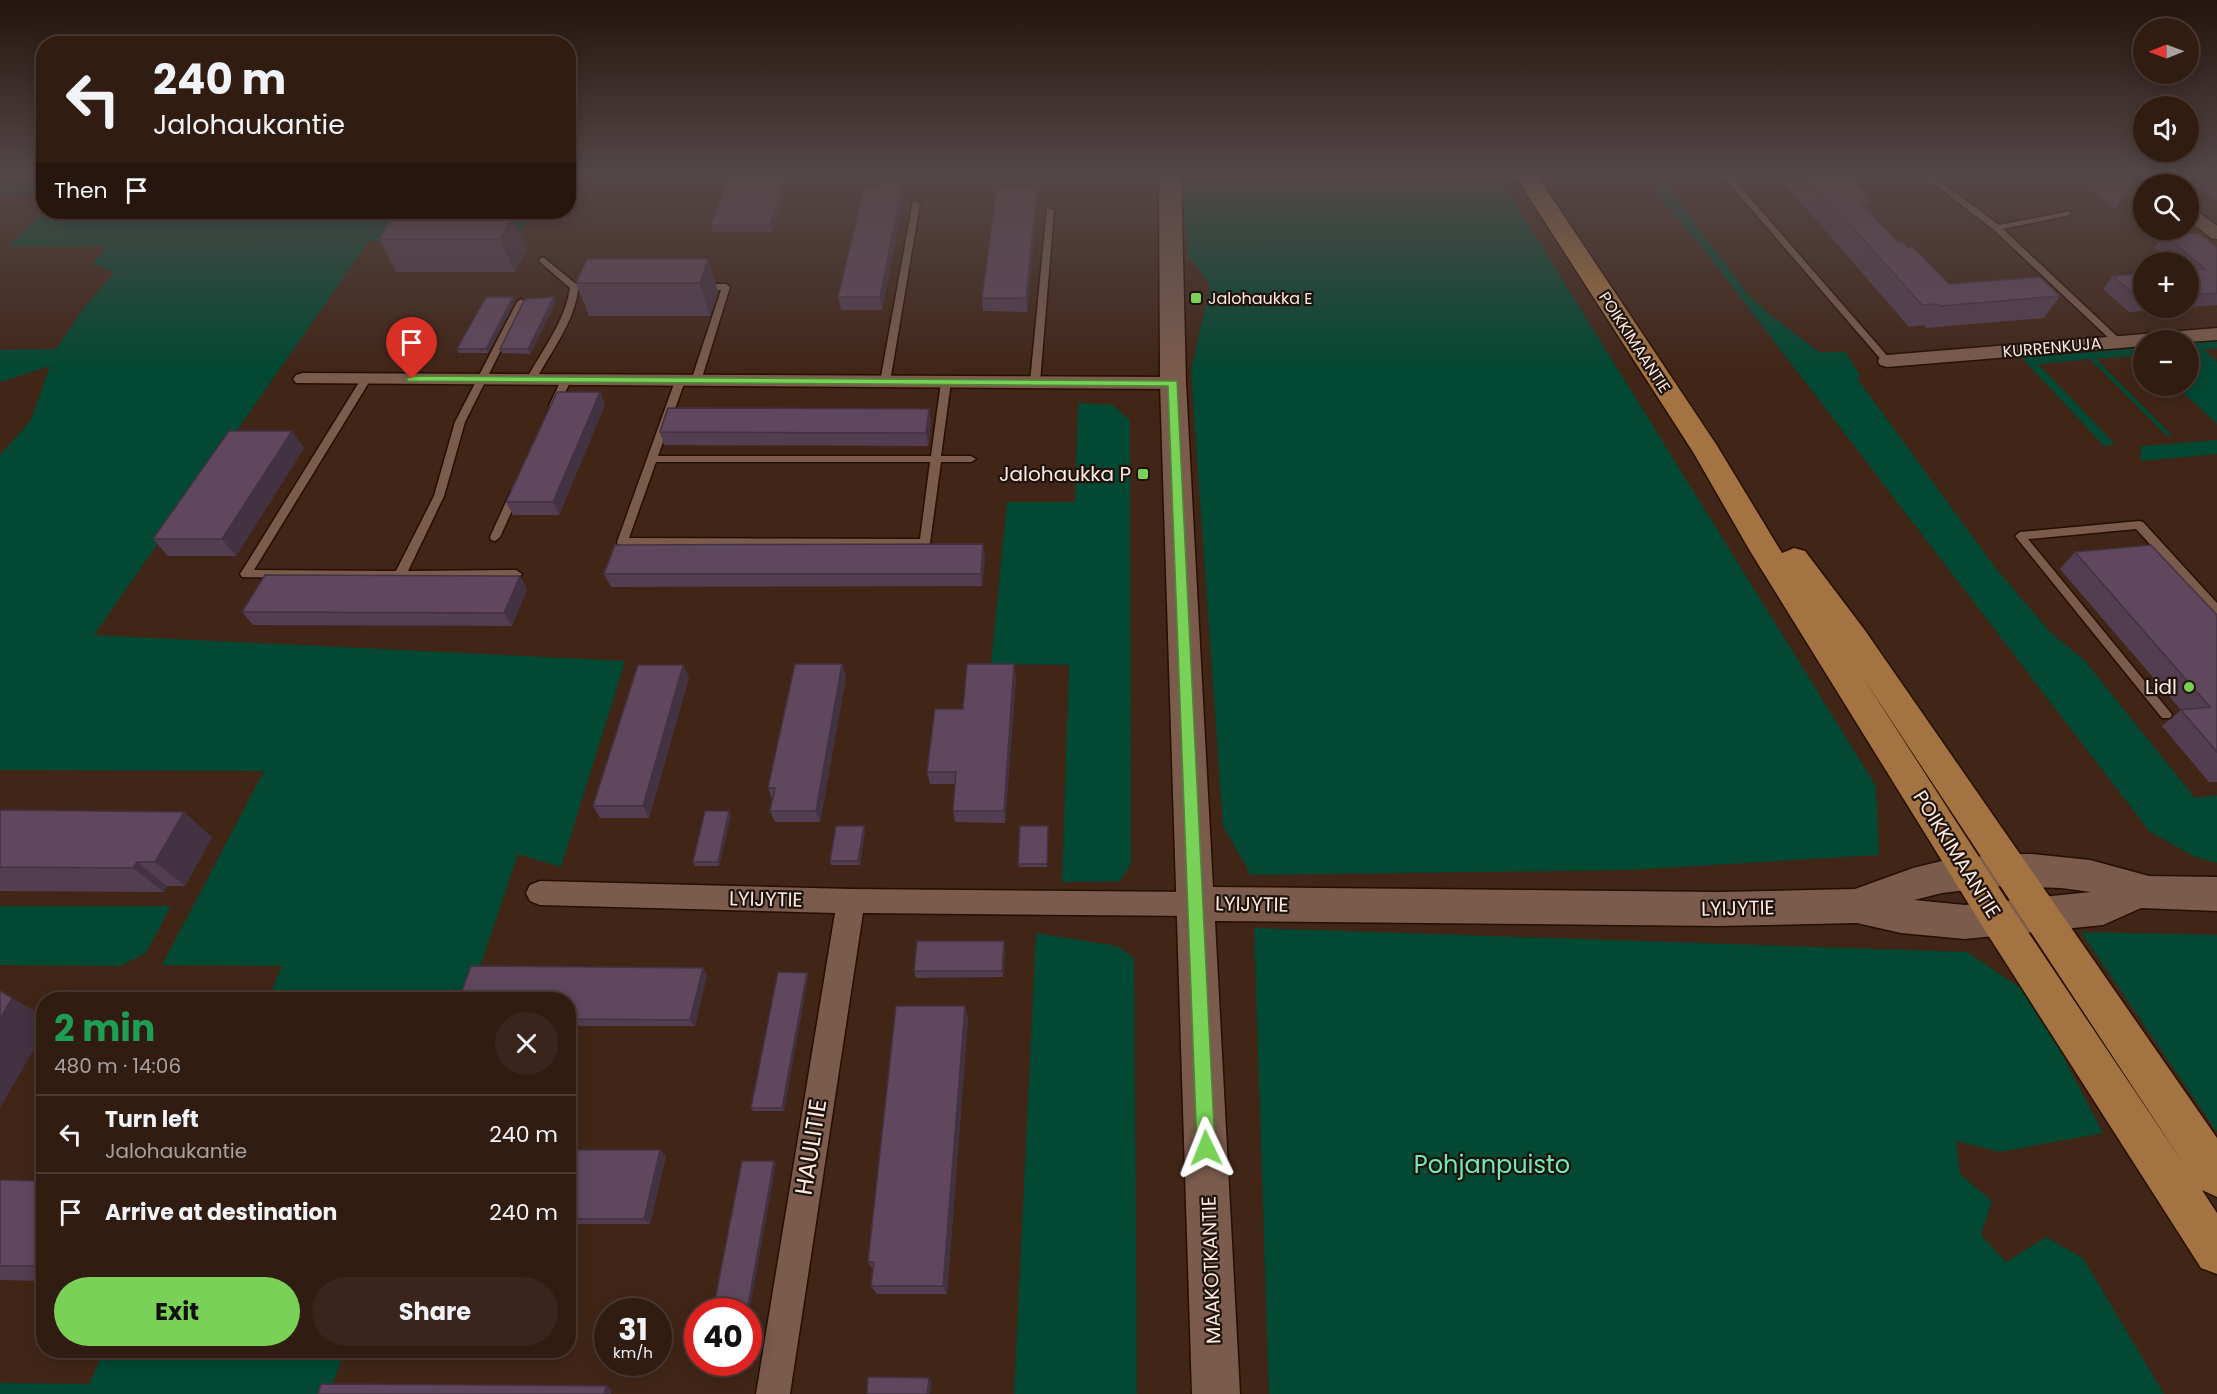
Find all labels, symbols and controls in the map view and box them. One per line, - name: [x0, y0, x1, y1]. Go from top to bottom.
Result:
- north arrow: [2133, 18, 2199, 84]
- map controls: [2133, 18, 2199, 396]
- text: 240 m: [153, 50, 286, 109]
- icon: left: [54, 60, 132, 138]
- button: sound: [2133, 96, 2199, 162]
- text: Jalohaukantie: [153, 106, 345, 143]
- icon: arrive: [120, 174, 153, 207]
- button: search: [2133, 174, 2199, 240]
- text: Then: [54, 175, 108, 206]
- button: +: [2133, 252, 2199, 318]
- place label: Jalohaukka E: [1208, 287, 1313, 310]
- street label: POIKKIMAANTIE: [1593, 287, 1676, 397]
- marker: Jalohaukka E: [1189, 291, 1203, 305]
- pin: [386, 317, 437, 379]
- icon: arrive: [395, 326, 428, 359]
- button: −: [2133, 330, 2199, 396]
- street label: KURRENKUJA: [2002, 332, 2103, 363]
- place label: Jalohaukka P: [999, 460, 1131, 488]
- marker: Jalohaukka P: [1136, 467, 1150, 481]
- place label: Lidl: [2145, 673, 2177, 701]
- marker: Lidl: [2182, 680, 2196, 694]
- street label: POIKKIMAANTIE: [1907, 785, 2007, 923]
- street label: LYIJYTIE: [729, 884, 803, 914]
- street label: LYIJYTIE: [1215, 889, 1289, 919]
- street label: LYIJYTIE: [1701, 893, 1775, 923]
- text: 2 min: [54, 1003, 155, 1054]
- button: close: [495, 1012, 558, 1075]
- text: 480 m · 14:06: [54, 1052, 181, 1080]
- street label: HAULITIE: [787, 1097, 834, 1197]
- text: Turn left: [105, 1104, 199, 1135]
- position arrow: [1174, 1116, 1238, 1180]
- icon: left: [54, 1118, 87, 1151]
- text: 240 m: [489, 1119, 558, 1150]
- text: Jalohaukantie: [105, 1137, 247, 1165]
- park label: Pohjanpuisto: [1414, 1148, 1570, 1181]
- street label: MAAKOTKANTIE: [1194, 1195, 1228, 1345]
- icon: arrive: [54, 1196, 87, 1229]
- text: Arrive at destination: [105, 1197, 337, 1228]
- text: 240 m: [489, 1197, 558, 1228]
- button: Exit: [54, 1277, 300, 1346]
- button: Share: [312, 1277, 558, 1346]
- speed limit sign: 40: [684, 1298, 762, 1376]
- text: 31: [618, 1308, 648, 1351]
- text: km/h: [613, 1342, 653, 1363]

